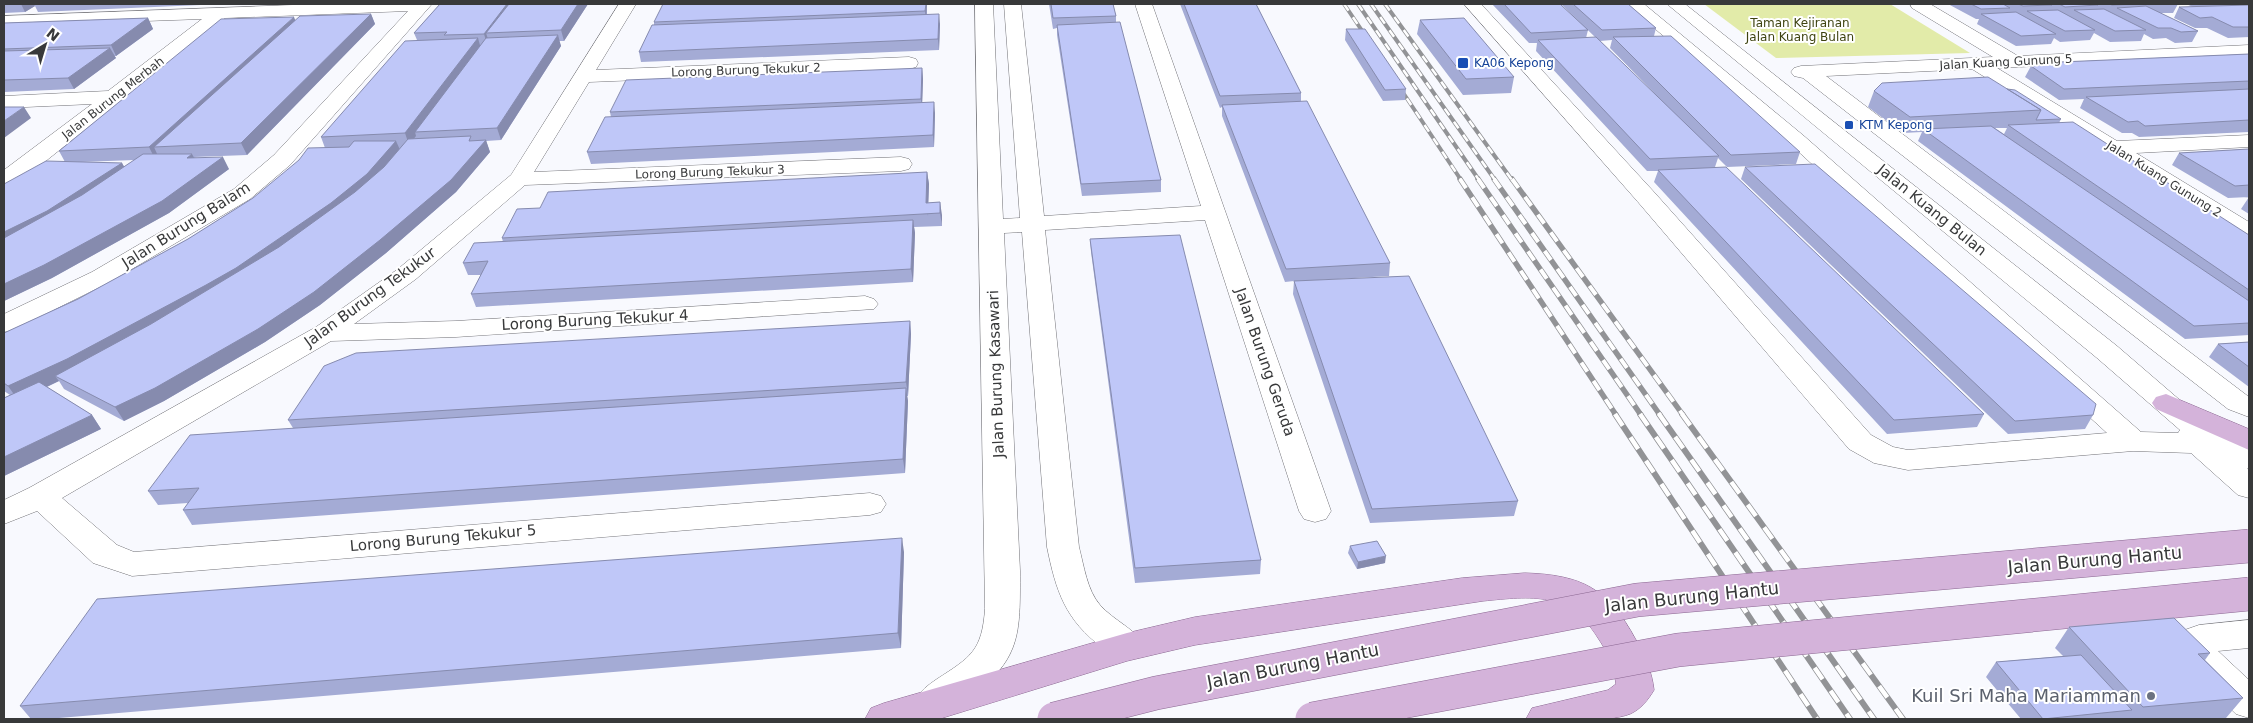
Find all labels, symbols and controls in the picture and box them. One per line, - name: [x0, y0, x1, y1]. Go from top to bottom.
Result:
- park label: Taman Kejiranan Jalan Kuang Bulan: [1745, 16, 1854, 44]
- north arrow: [20, 20, 70, 70]
- text: N: [43, 25, 63, 45]
- street label: Jalan Kuang Gunung 5: [1938, 52, 2073, 73]
- street label: Jalan Burung Merbah: [58, 54, 167, 143]
- marker: KA06 Kepong: [1456, 56, 1470, 70]
- place label: KA06 Kepong: [1474, 56, 1554, 70]
- street label: Lorong Burung Tekukur 2: [671, 60, 821, 80]
- place label: KTM Kepong: [1859, 118, 1932, 132]
- marker: KTM Kepong: [1843, 119, 1855, 131]
- street label: Jalan Kuang Gunung 2: [2103, 137, 2224, 220]
- street label: Jalan Kuang Bulan: [1873, 160, 1990, 260]
- street label: Lorong Burung Tekukur 3: [635, 162, 785, 182]
- street label: Jalan Burung Balam: [118, 178, 254, 272]
- street label: Jalan Burung Tekukur: [300, 243, 440, 351]
- street label: Jalan Burung Geruda: [1231, 284, 1299, 439]
- street label: Jalan Burung Kasawari: [984, 290, 1008, 459]
- street label: Lorong Burung Tekukur 4: [501, 306, 689, 334]
- street label: Lorong Burung Tekukur 5: [349, 521, 537, 555]
- street label: Jalan Burung Hantu: [2006, 541, 2183, 578]
- street label: Jalan Burung Hantu: [1603, 577, 1780, 616]
- street label: Jalan Burung Hantu: [1204, 639, 1381, 693]
- place label: Kuil Sri Maha Mariamman: [1911, 685, 2141, 706]
- marker: Kuil Sri Maha Mariamman: [2145, 690, 2157, 702]

